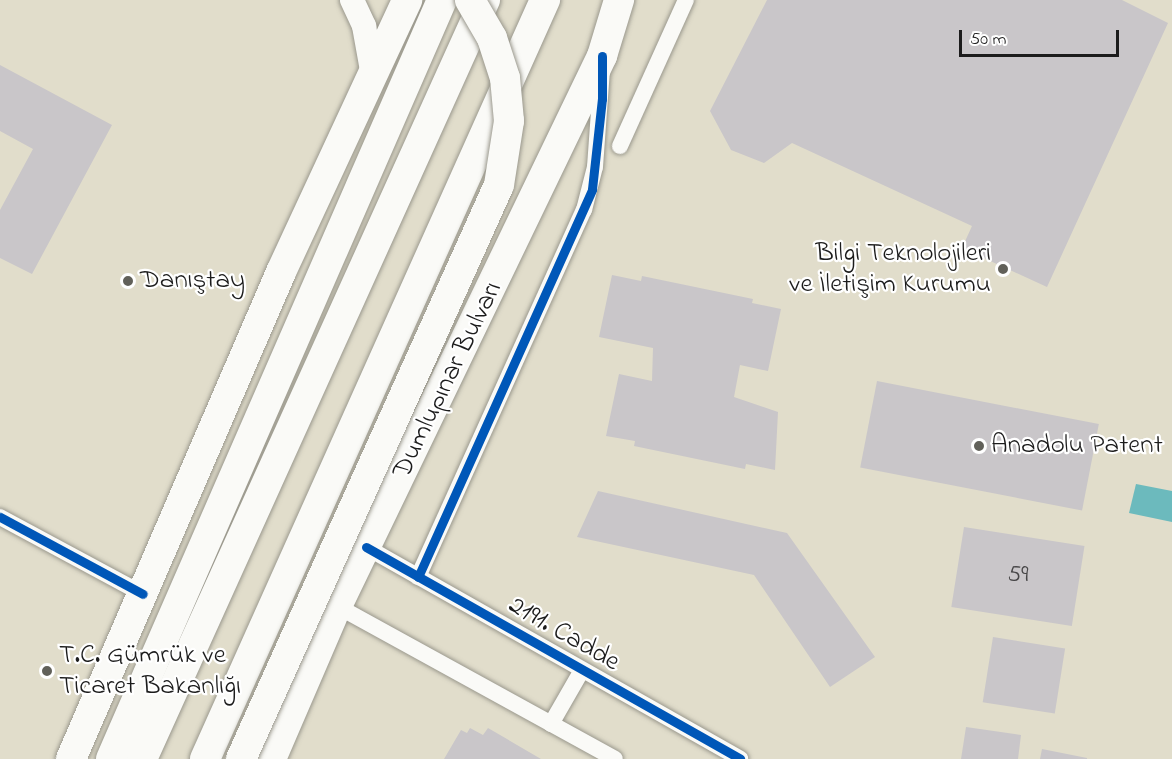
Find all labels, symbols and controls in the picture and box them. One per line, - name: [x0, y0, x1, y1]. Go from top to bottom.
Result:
- scale bar: [962, 18, 1122, 56]
- text: 50 m: [970, 27, 1007, 53]
- place label: Bilgi Teknolojileri ve İletişim Kurumu: [789, 237, 991, 300]
- marker: Bilgi Teknolojileri ve İletişim Kurumu: [996, 262, 1010, 276]
- place label: Danıştay: [140, 265, 245, 297]
- marker: Danıştay: [121, 274, 135, 288]
- street label: Dumlupınar Bulvarı: [386, 276, 510, 484]
- place label: Anadolu Patent: [991, 430, 1163, 462]
- marker: Anadolu Patent: [972, 439, 986, 453]
- house number: 59: [1008, 562, 1028, 590]
- street label: 2191. Cadde: [503, 589, 625, 679]
- place label: T.C. Gümrük ve Ticaret Bakanlığı: [59, 639, 241, 702]
- marker: T.C. Gümrük ve Ticaret Bakanlığı: [40, 664, 54, 678]

